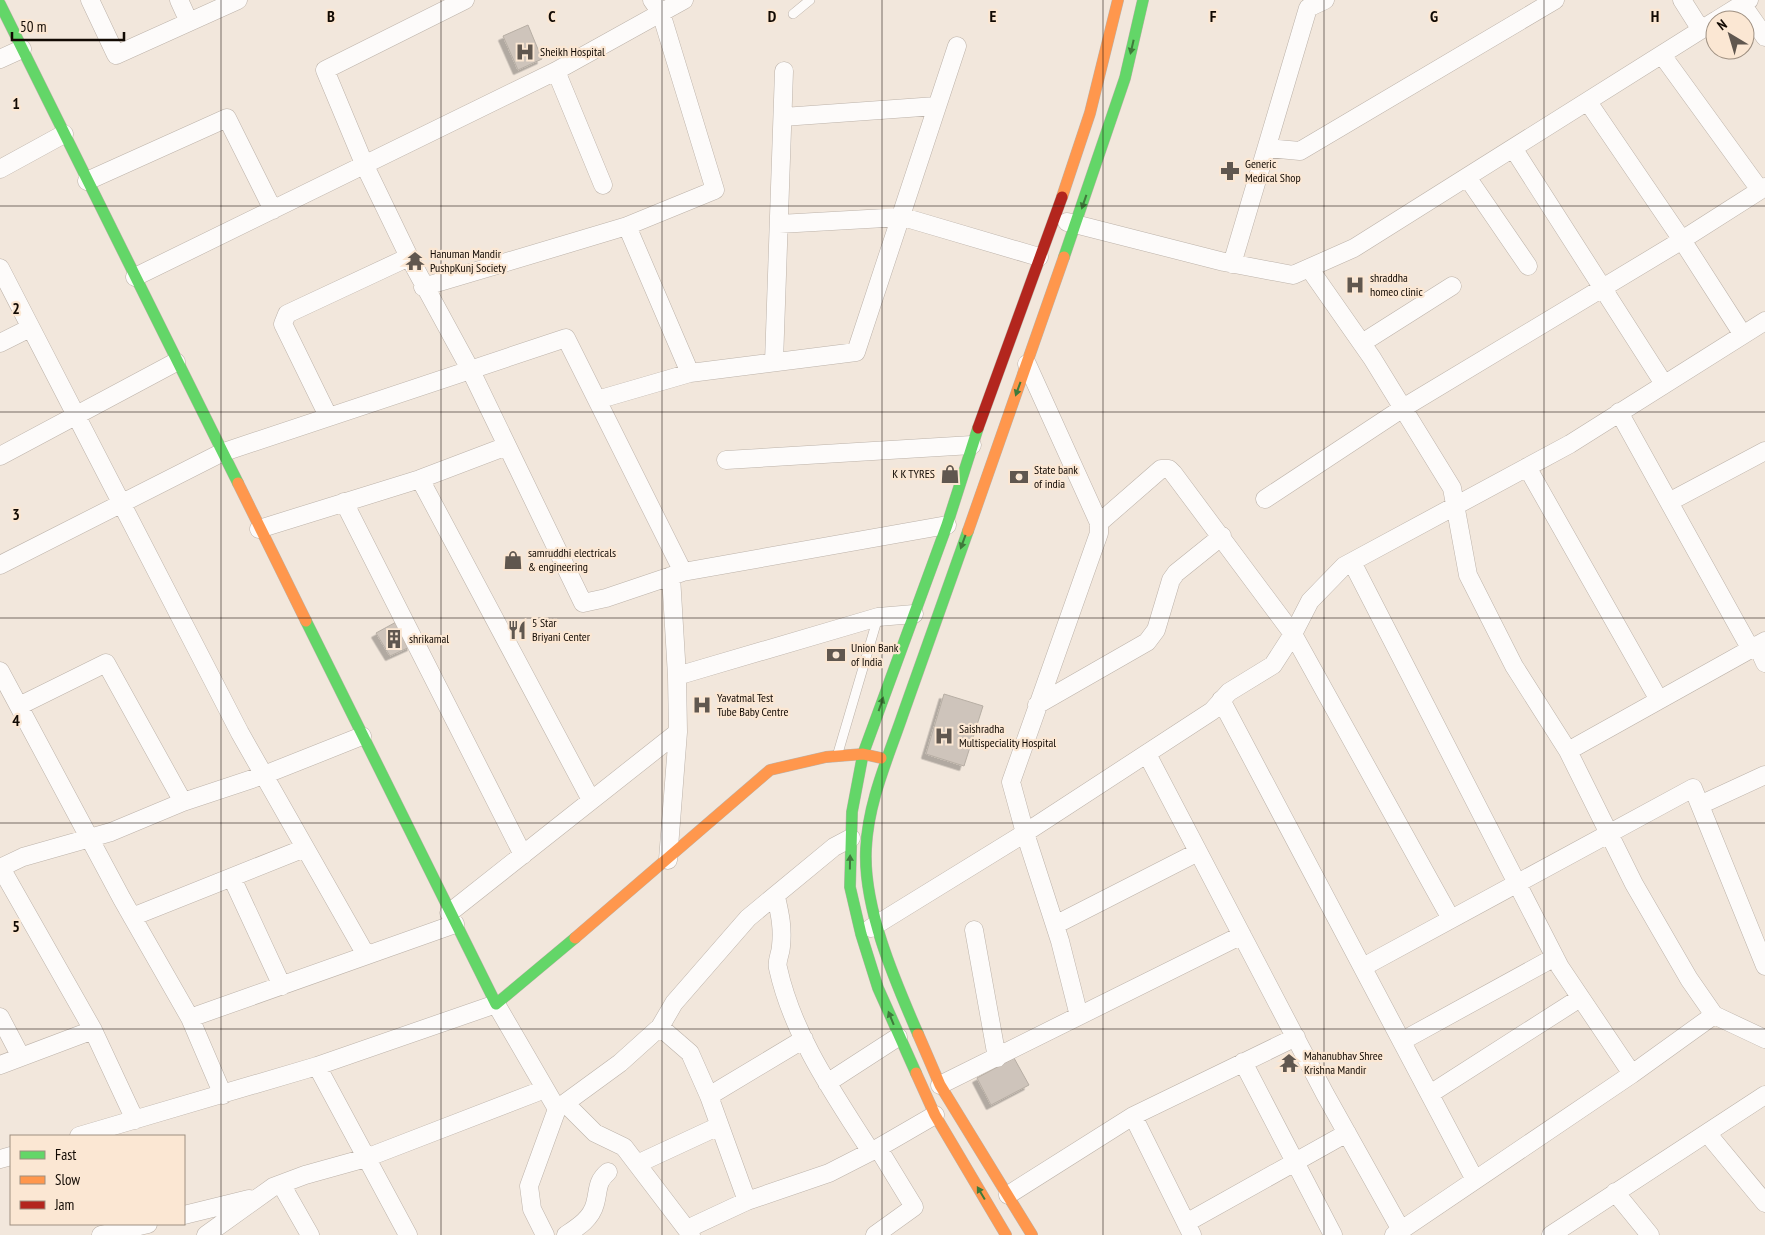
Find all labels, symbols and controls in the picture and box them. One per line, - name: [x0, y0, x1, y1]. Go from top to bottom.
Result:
- text: B: [327, 6, 335, 26]
- text: C: [548, 6, 556, 26]
- text: D: [768, 6, 777, 26]
- text: E: [990, 6, 997, 26]
- text: F: [1210, 6, 1217, 26]
- text: G: [1430, 6, 1438, 26]
- text: H: [1651, 6, 1659, 26]
- scale bar: [12, 10, 125, 42]
- north arrow: [1705, 10, 1755, 60]
- text: N: [1713, 15, 1731, 34]
- text: 50 m: [20, 17, 46, 36]
- one-way arrow: [1128, 40, 1136, 55]
- hospital icon: Sheikh Hospital: [514, 41, 536, 63]
- place label: Sheikh Hospital: [540, 44, 605, 59]
- text: 1: [12, 93, 20, 113]
- place label: Generic Medical Shop: [1245, 156, 1301, 185]
- pharmacy icon: Generic Medical Shop: [1219, 160, 1241, 182]
- one-way arrow: [1079, 195, 1087, 210]
- place label: Hanuman Mandir PushpKunj Society: [430, 246, 506, 275]
- temple icon: Hanuman Mandir PushpKunj Society: [404, 250, 426, 272]
- place label: shraddha homeo clinic: [1370, 270, 1423, 299]
- hospital icon: shraddha homeo clinic: [1344, 274, 1366, 296]
- text: 2: [12, 298, 20, 318]
- one-way arrow: [1014, 381, 1021, 396]
- place label: State bank of india: [1034, 462, 1078, 491]
- shop icon: K K TYRES: [939, 463, 961, 485]
- place label: K K TYRES: [892, 466, 935, 481]
- bank icon: State bank of india: [1008, 466, 1030, 488]
- text: 3: [12, 504, 20, 524]
- one-way arrow: [959, 535, 967, 550]
- place label: samruddhi electricals & engineering: [528, 545, 616, 574]
- shop icon: samruddhi electricals & engineering: [502, 549, 524, 571]
- place label: 5 Star Briyani Center: [532, 615, 591, 644]
- restaurant icon: 5 Star Briyani Center: [506, 619, 528, 641]
- building icon: shrikamal: [383, 628, 405, 650]
- place label: shrikamal: [409, 631, 449, 646]
- place label: Union Bank of India: [851, 640, 899, 669]
- bank icon: Union Bank of India: [825, 644, 847, 666]
- place label: Yavatmal Test Tube Baby Centre: [717, 690, 788, 719]
- hospital icon: Yavatmal Test Tube Baby Centre: [691, 694, 713, 716]
- one-way arrow: [877, 696, 885, 711]
- text: 4: [12, 710, 20, 730]
- place label: Saishradha Multispeciality Hospital: [959, 721, 1056, 750]
- hospital icon: Saishradha Multispeciality Hospital: [933, 725, 955, 747]
- one-way arrow: [847, 854, 855, 870]
- text: 5: [12, 916, 20, 936]
- one-way arrow: [886, 1011, 894, 1025]
- place label: Mahanubhav Shree Krishna Mandir: [1304, 1048, 1383, 1077]
- temple icon: Mahanubhav Shree Krishna Mandir: [1278, 1052, 1300, 1074]
- legend: [10, 1135, 185, 1225]
- text: Fast: [55, 1145, 76, 1164]
- text: Slow: [55, 1170, 80, 1189]
- one-way arrow: [976, 1187, 985, 1200]
- text: Jam: [54, 1195, 74, 1214]

